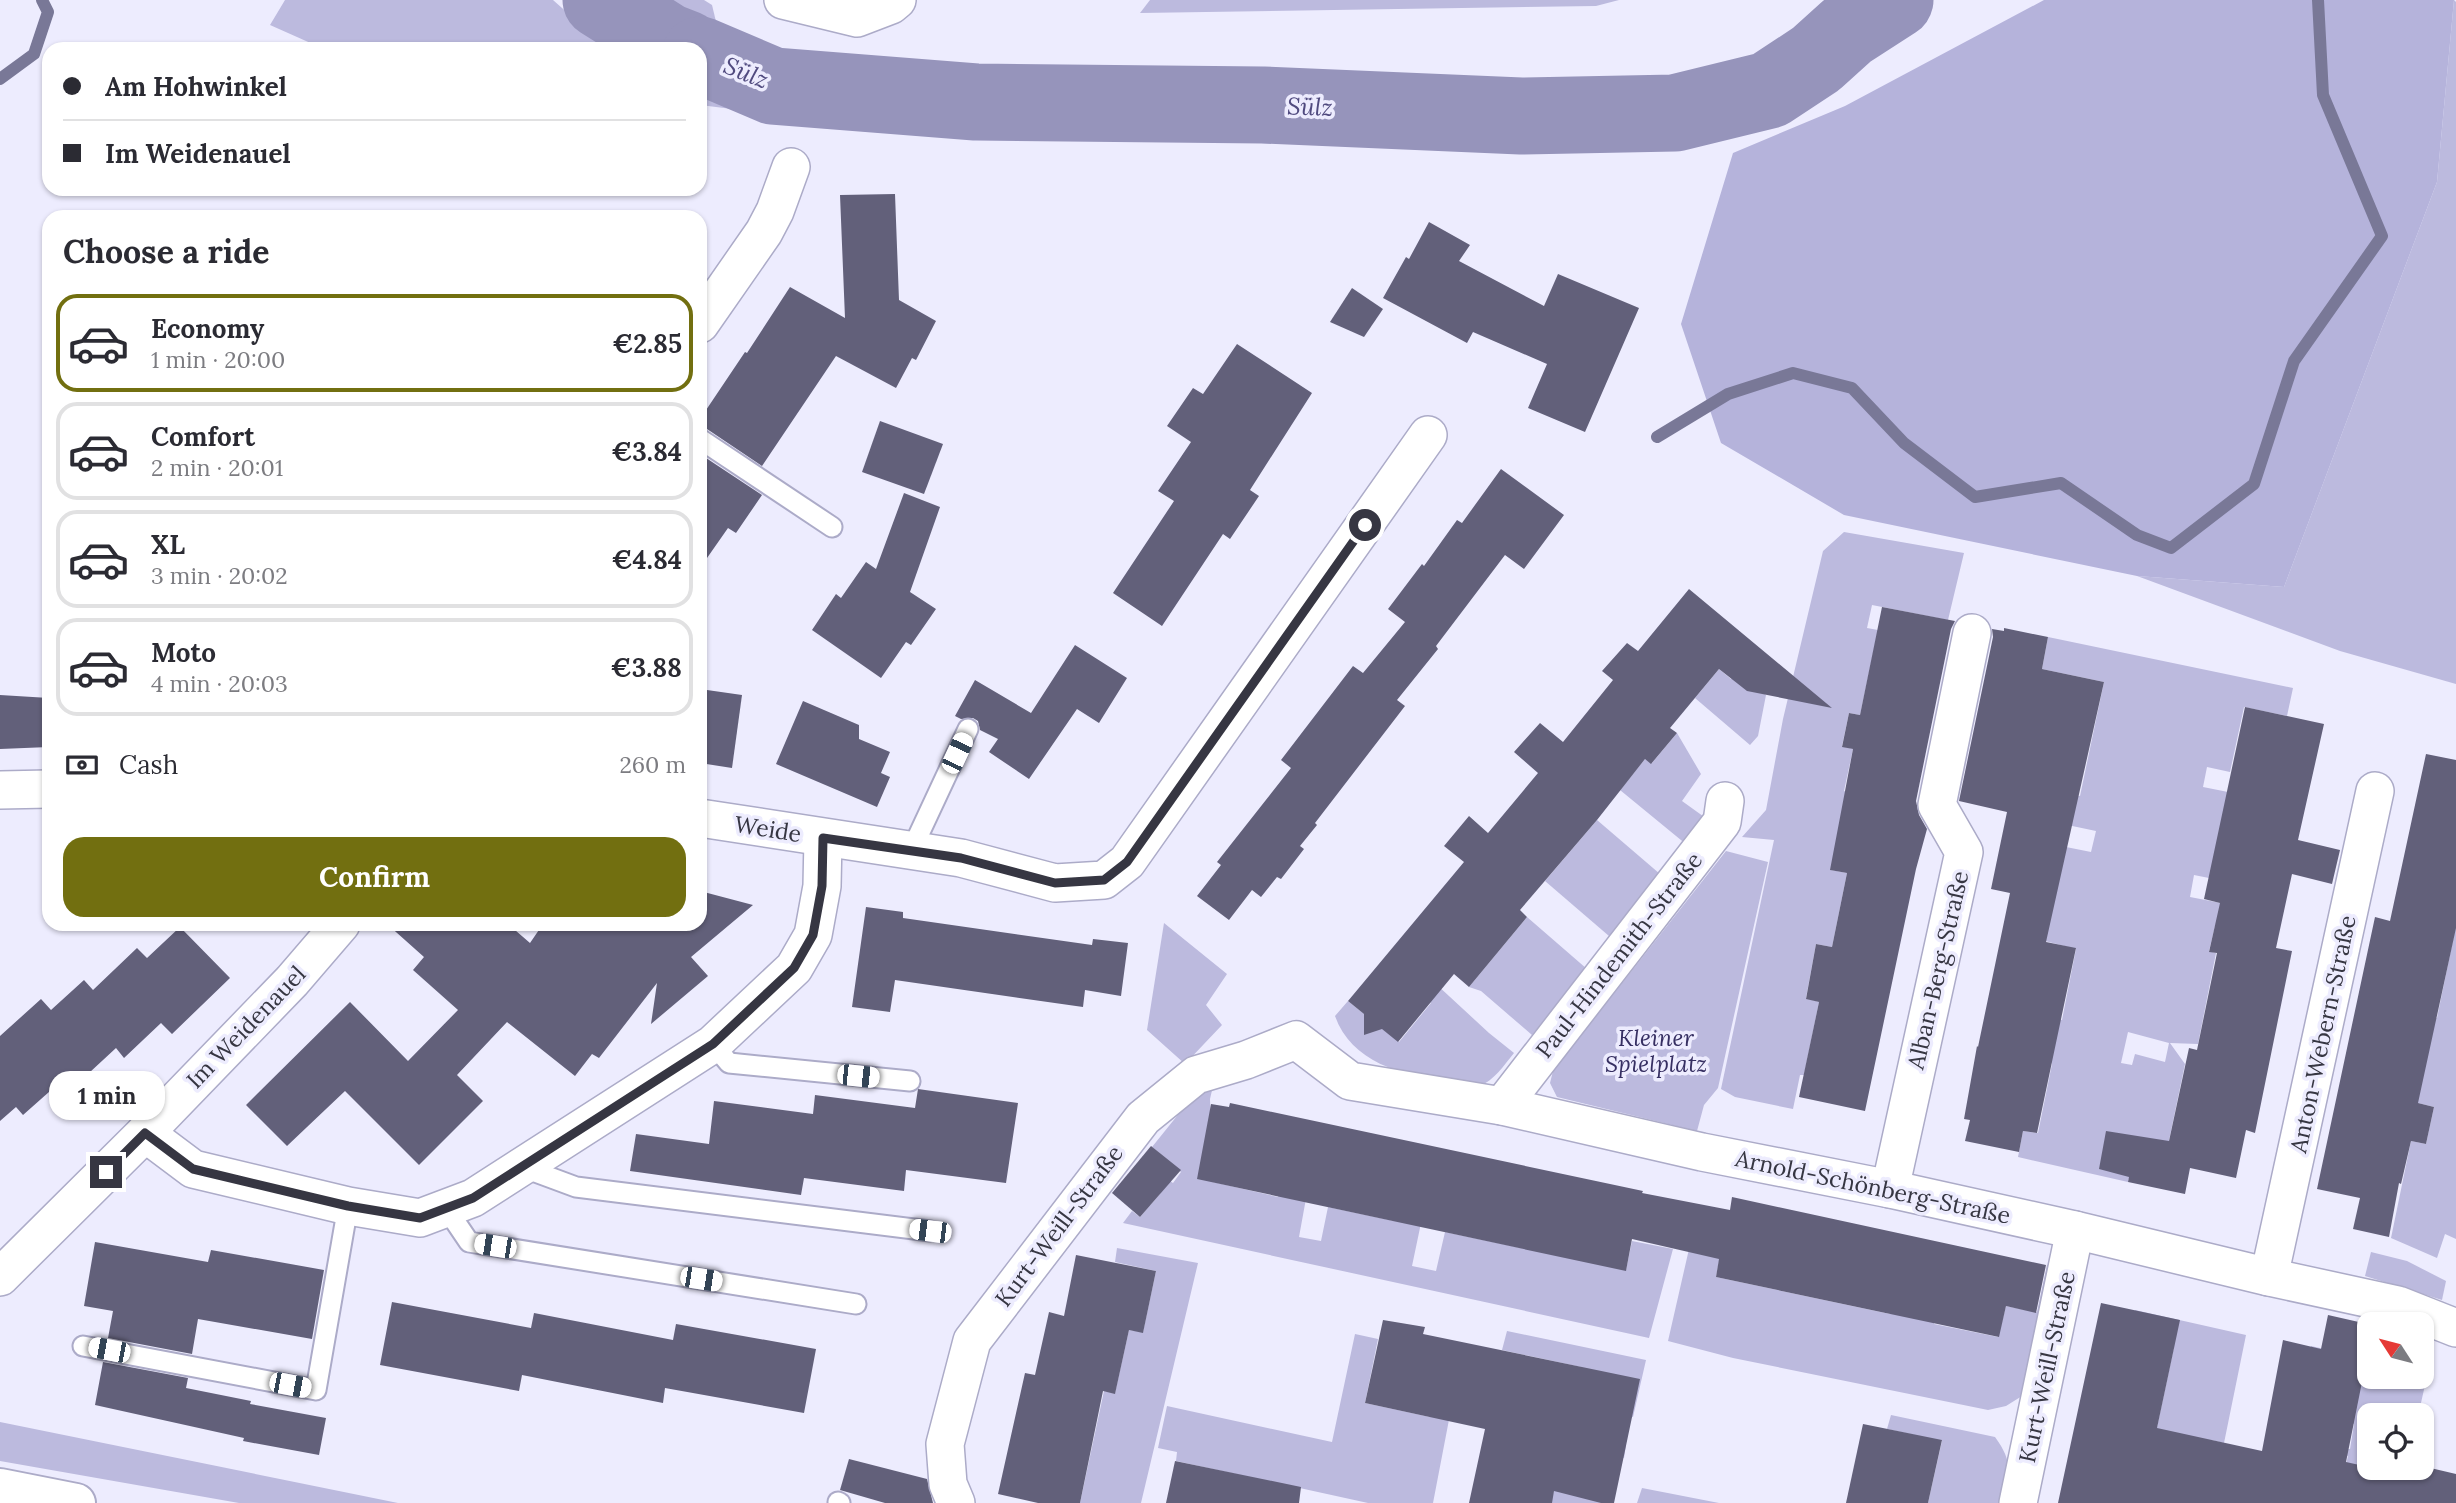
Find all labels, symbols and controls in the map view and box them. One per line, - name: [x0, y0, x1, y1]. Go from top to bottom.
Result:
- water label: Sülz: [719, 50, 773, 96]
- text: Am Hohwinkel: [105, 70, 287, 103]
- water label: Sülz: [1287, 90, 1334, 123]
- text: Im Weidenauel: [105, 137, 291, 170]
- text: Choose a ride: [63, 231, 270, 272]
- icon: car: [67, 312, 130, 375]
- text: Economy: [151, 312, 264, 345]
- text: €2.85: [612, 327, 682, 360]
- text: 1 min · 20:00: [151, 345, 285, 374]
- icon: car: [67, 420, 130, 483]
- text: Comfort: [151, 420, 255, 453]
- text: €3.84: [611, 435, 682, 468]
- text: 2 min · 20:01: [151, 453, 283, 482]
- route start: [1349, 509, 1381, 541]
- icon: car: [67, 528, 130, 591]
- text: XL: [151, 528, 185, 561]
- text: €4.84: [612, 543, 682, 576]
- text: 3 min · 20:02: [151, 561, 288, 590]
- icon: car: [67, 636, 130, 699]
- text: Moto: [151, 636, 216, 669]
- text: €3.88: [611, 651, 682, 684]
- text: 4 min · 20:03: [151, 669, 288, 698]
- car: [939, 730, 976, 776]
- icon: cash: [63, 746, 101, 784]
- text: Cash: [119, 748, 178, 781]
- text: 260 m: [619, 750, 686, 779]
- street label: Weide: [733, 809, 804, 848]
- button: Confirm: [63, 837, 686, 917]
- street label: Paul-Hindemith-Straße: [1529, 846, 1708, 1063]
- street label: Alban-Berg-Straße: [1900, 868, 1974, 1073]
- street label: Anton-Webern-Straße: [2283, 913, 2362, 1156]
- street label: Im Weidenauel: [180, 959, 311, 1094]
- park label: Kleiner Spielplatz: [1605, 1023, 1707, 1078]
- car: [837, 1063, 880, 1089]
- callout: 1 min: [48, 1070, 164, 1120]
- text: 1 min: [78, 1081, 136, 1110]
- street label: Kurt-Weill-Straße: [988, 1139, 1129, 1312]
- street label: Arnold-Schönberg-Straße: [1732, 1143, 2013, 1230]
- route end: [90, 1156, 122, 1188]
- car: [908, 1218, 953, 1244]
- car: [473, 1232, 518, 1260]
- car: [679, 1265, 724, 1293]
- street label: Kurt-Weill-Straße: [2012, 1269, 2081, 1465]
- north arrow: [2357, 1312, 2434, 1390]
- map controls: [2357, 1312, 2434, 1480]
- car: [87, 1336, 132, 1364]
- car: [268, 1371, 313, 1399]
- button: locate: [2357, 1403, 2434, 1480]

